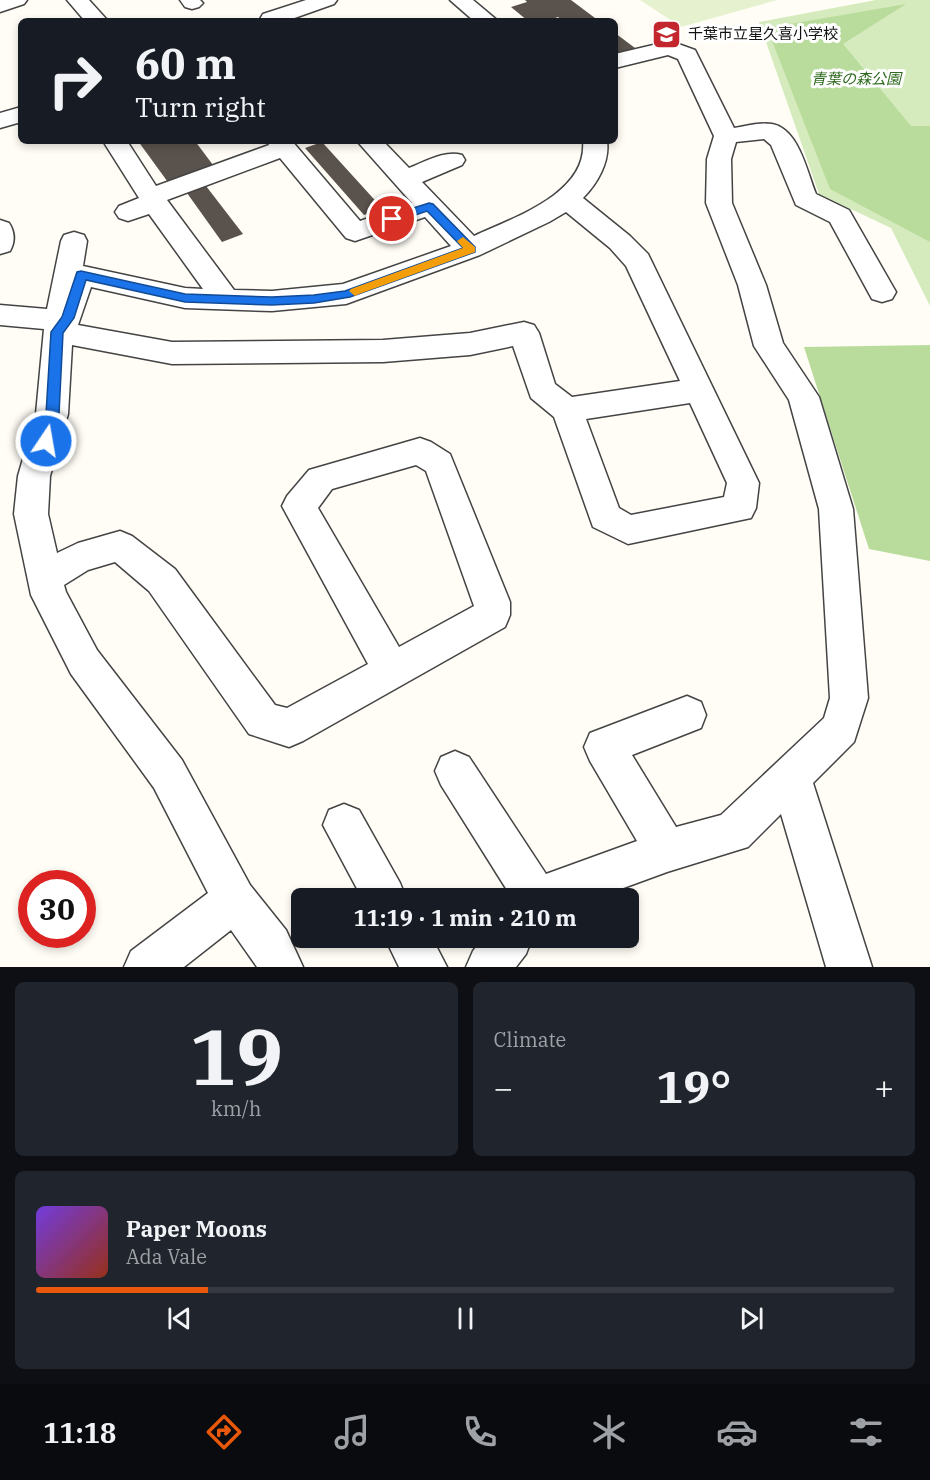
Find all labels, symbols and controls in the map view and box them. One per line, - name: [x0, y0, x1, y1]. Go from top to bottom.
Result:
- school or university icon: 千葉市立星久喜小学校: [651, 18, 683, 50]
- place label: 千葉市立星久喜小学校: [688, 24, 838, 43]
- text: 60 m: [135, 36, 236, 91]
- icon: right: [36, 42, 114, 120]
- park label: 青葉の森公園: [811, 69, 903, 88]
- text: Turn right: [135, 89, 266, 124]
- pin: [366, 193, 417, 244]
- icon: arrive: [375, 202, 408, 235]
- position arrow: [14, 409, 78, 473]
- speed limit sign: 30: [18, 870, 96, 948]
- text: 11:19 · 1 min · 210 m: [353, 903, 577, 932]
- text: 19: [189, 1005, 283, 1106]
- text: Climate: [494, 1026, 566, 1053]
- text: 19°: [656, 1057, 731, 1115]
- text: −: [494, 1066, 513, 1109]
- text: +: [874, 1066, 894, 1109]
- text: km/h: [211, 1095, 262, 1122]
- text: Paper Moons: [126, 1214, 267, 1243]
- text: Ada Vale: [126, 1243, 207, 1270]
- icon: previous: [163, 1302, 196, 1335]
- icon: pause: [449, 1302, 482, 1335]
- icon: next: [735, 1302, 768, 1335]
- icon: directions: [203, 1411, 245, 1453]
- icon: music: [331, 1411, 373, 1453]
- icon: phone: [459, 1411, 501, 1453]
- icon: climate: [588, 1411, 630, 1453]
- icon: car: [716, 1411, 758, 1453]
- icon: filters: [845, 1411, 887, 1453]
- text: 11:18: [43, 1415, 116, 1450]

